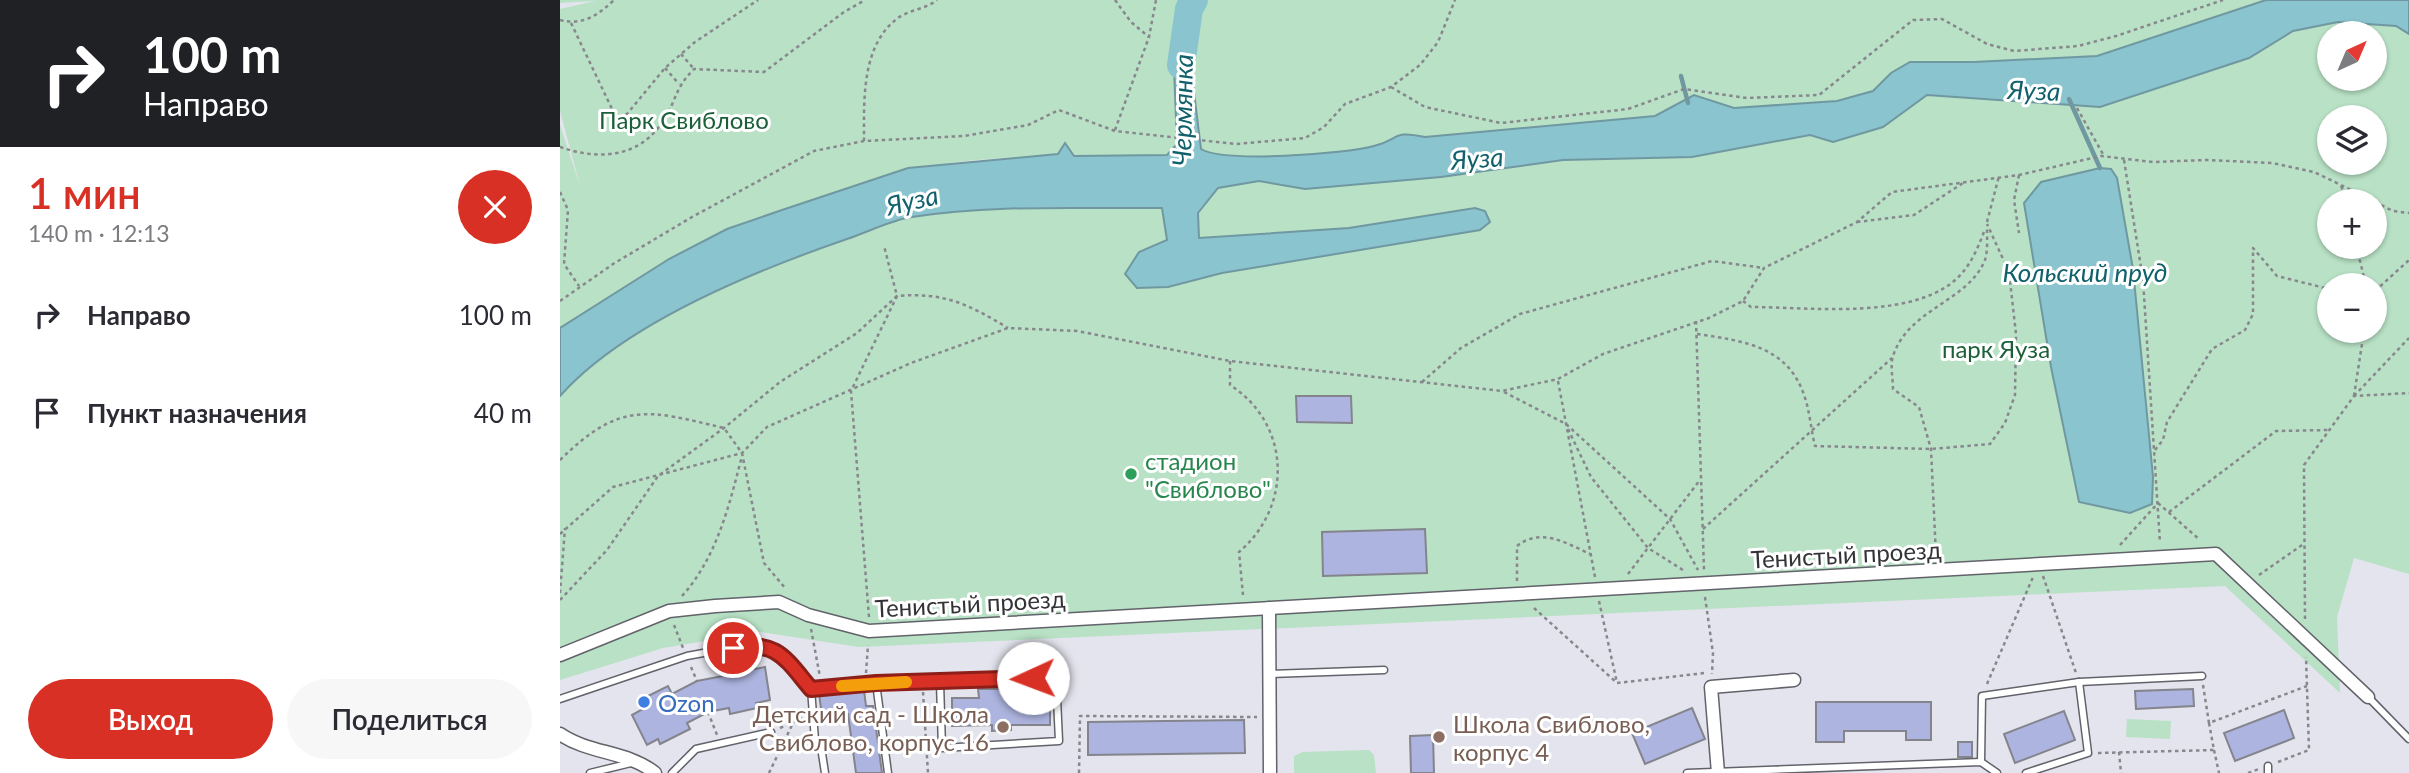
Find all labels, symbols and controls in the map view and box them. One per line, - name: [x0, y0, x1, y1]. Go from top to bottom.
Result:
- north arrow: [2317, 21, 2387, 91]
- map controls: [2317, 21, 2387, 343]
- text: 100 m: [143, 25, 281, 83]
- icon: right: [28, 28, 119, 119]
- water label: Чермянка: [1165, 54, 1199, 166]
- water label: Яуза: [2006, 73, 2061, 107]
- text: Направо: [143, 84, 269, 123]
- park label: Парк Свиблово: [599, 105, 769, 134]
- button: layers: [2317, 105, 2387, 175]
- water label: Яуза: [1449, 140, 1504, 176]
- text: 1 мин: [28, 168, 141, 218]
- button: close: [458, 170, 532, 244]
- water label: Яуза: [882, 178, 941, 222]
- button: +: [2317, 189, 2387, 259]
- text: 140 m · 12:13: [28, 219, 170, 247]
- water label: Кольский пруд: [2003, 256, 2167, 288]
- button: −: [2317, 273, 2387, 343]
- icon: right: [28, 296, 66, 334]
- text: Направо: [87, 299, 191, 331]
- text: 100 m: [459, 299, 532, 331]
- park label: парк Яуза: [1942, 334, 2050, 363]
- icon: arrive: [28, 394, 66, 432]
- text: Пункт назначения: [87, 397, 307, 429]
- text: 40 m: [474, 397, 532, 429]
- place label: стадион "Свиблово": [1145, 446, 1271, 503]
- marker: стадион "Свиблово": [1123, 466, 1139, 482]
- street label: Тенистый проезд: [1750, 535, 1942, 573]
- street label: Тенистый проезд: [874, 584, 1066, 622]
- pin: [703, 618, 763, 678]
- icon: arrive: [714, 629, 752, 667]
- position arrow: [996, 641, 1070, 715]
- button: Выход: [28, 679, 273, 759]
- button: Поделиться: [287, 679, 532, 759]
- place label: Ozon: [658, 688, 715, 717]
- marker: Ozon: [636, 694, 652, 710]
- place label: Детский сад - Школа Свиблово, корпус 16: [753, 699, 989, 756]
- place label: Школа Свиблово, корпус 4: [1453, 709, 1650, 766]
- marker: Детский сад - Школа Свиблово, корпус 16: [995, 719, 1011, 735]
- marker: Школа Свиблово, корпус 4: [1431, 729, 1447, 745]

